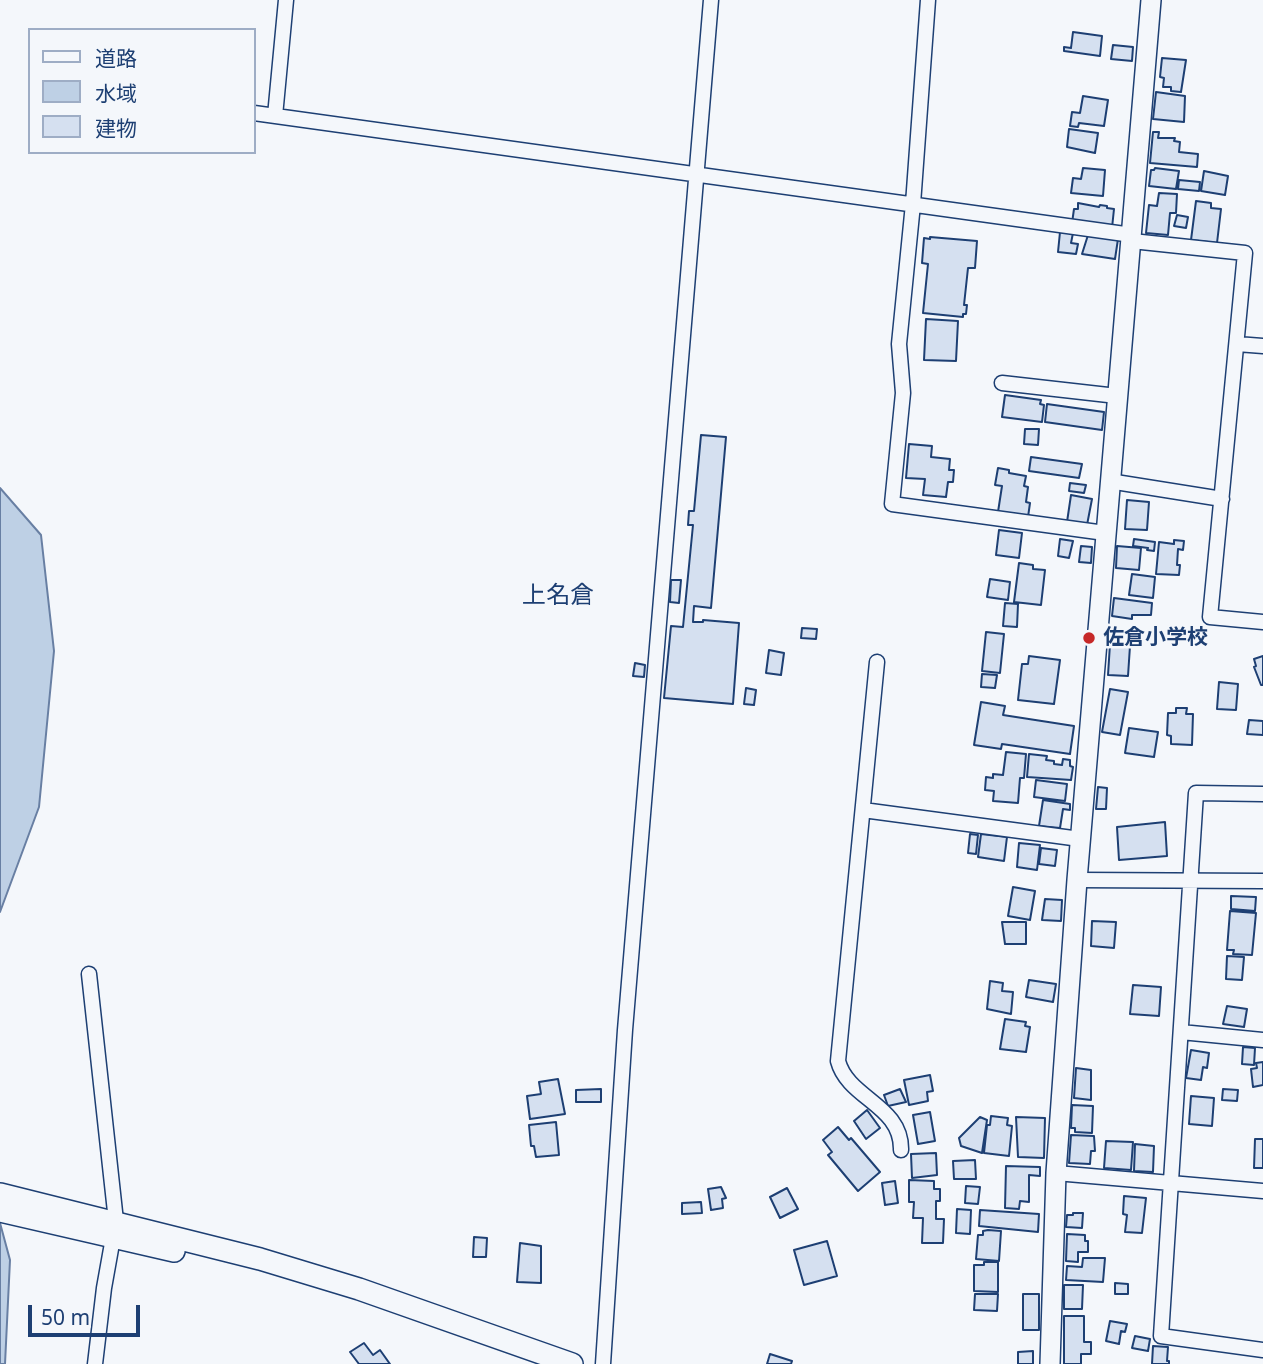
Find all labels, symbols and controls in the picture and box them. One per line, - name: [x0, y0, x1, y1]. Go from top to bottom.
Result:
- legend: [28, 28, 256, 154]
- text: 道路: [95, 44, 137, 72]
- text: 水域: [95, 79, 137, 107]
- text: 建物: [95, 114, 137, 142]
- district label: 上名倉: [522, 582, 594, 610]
- place label: 佐倉小学校: [1103, 625, 1208, 651]
- marker: 佐倉小学校: [1081, 630, 1097, 646]
- scale bar: [32, 1290, 144, 1334]
- text: 50 m: [41, 1303, 90, 1331]

